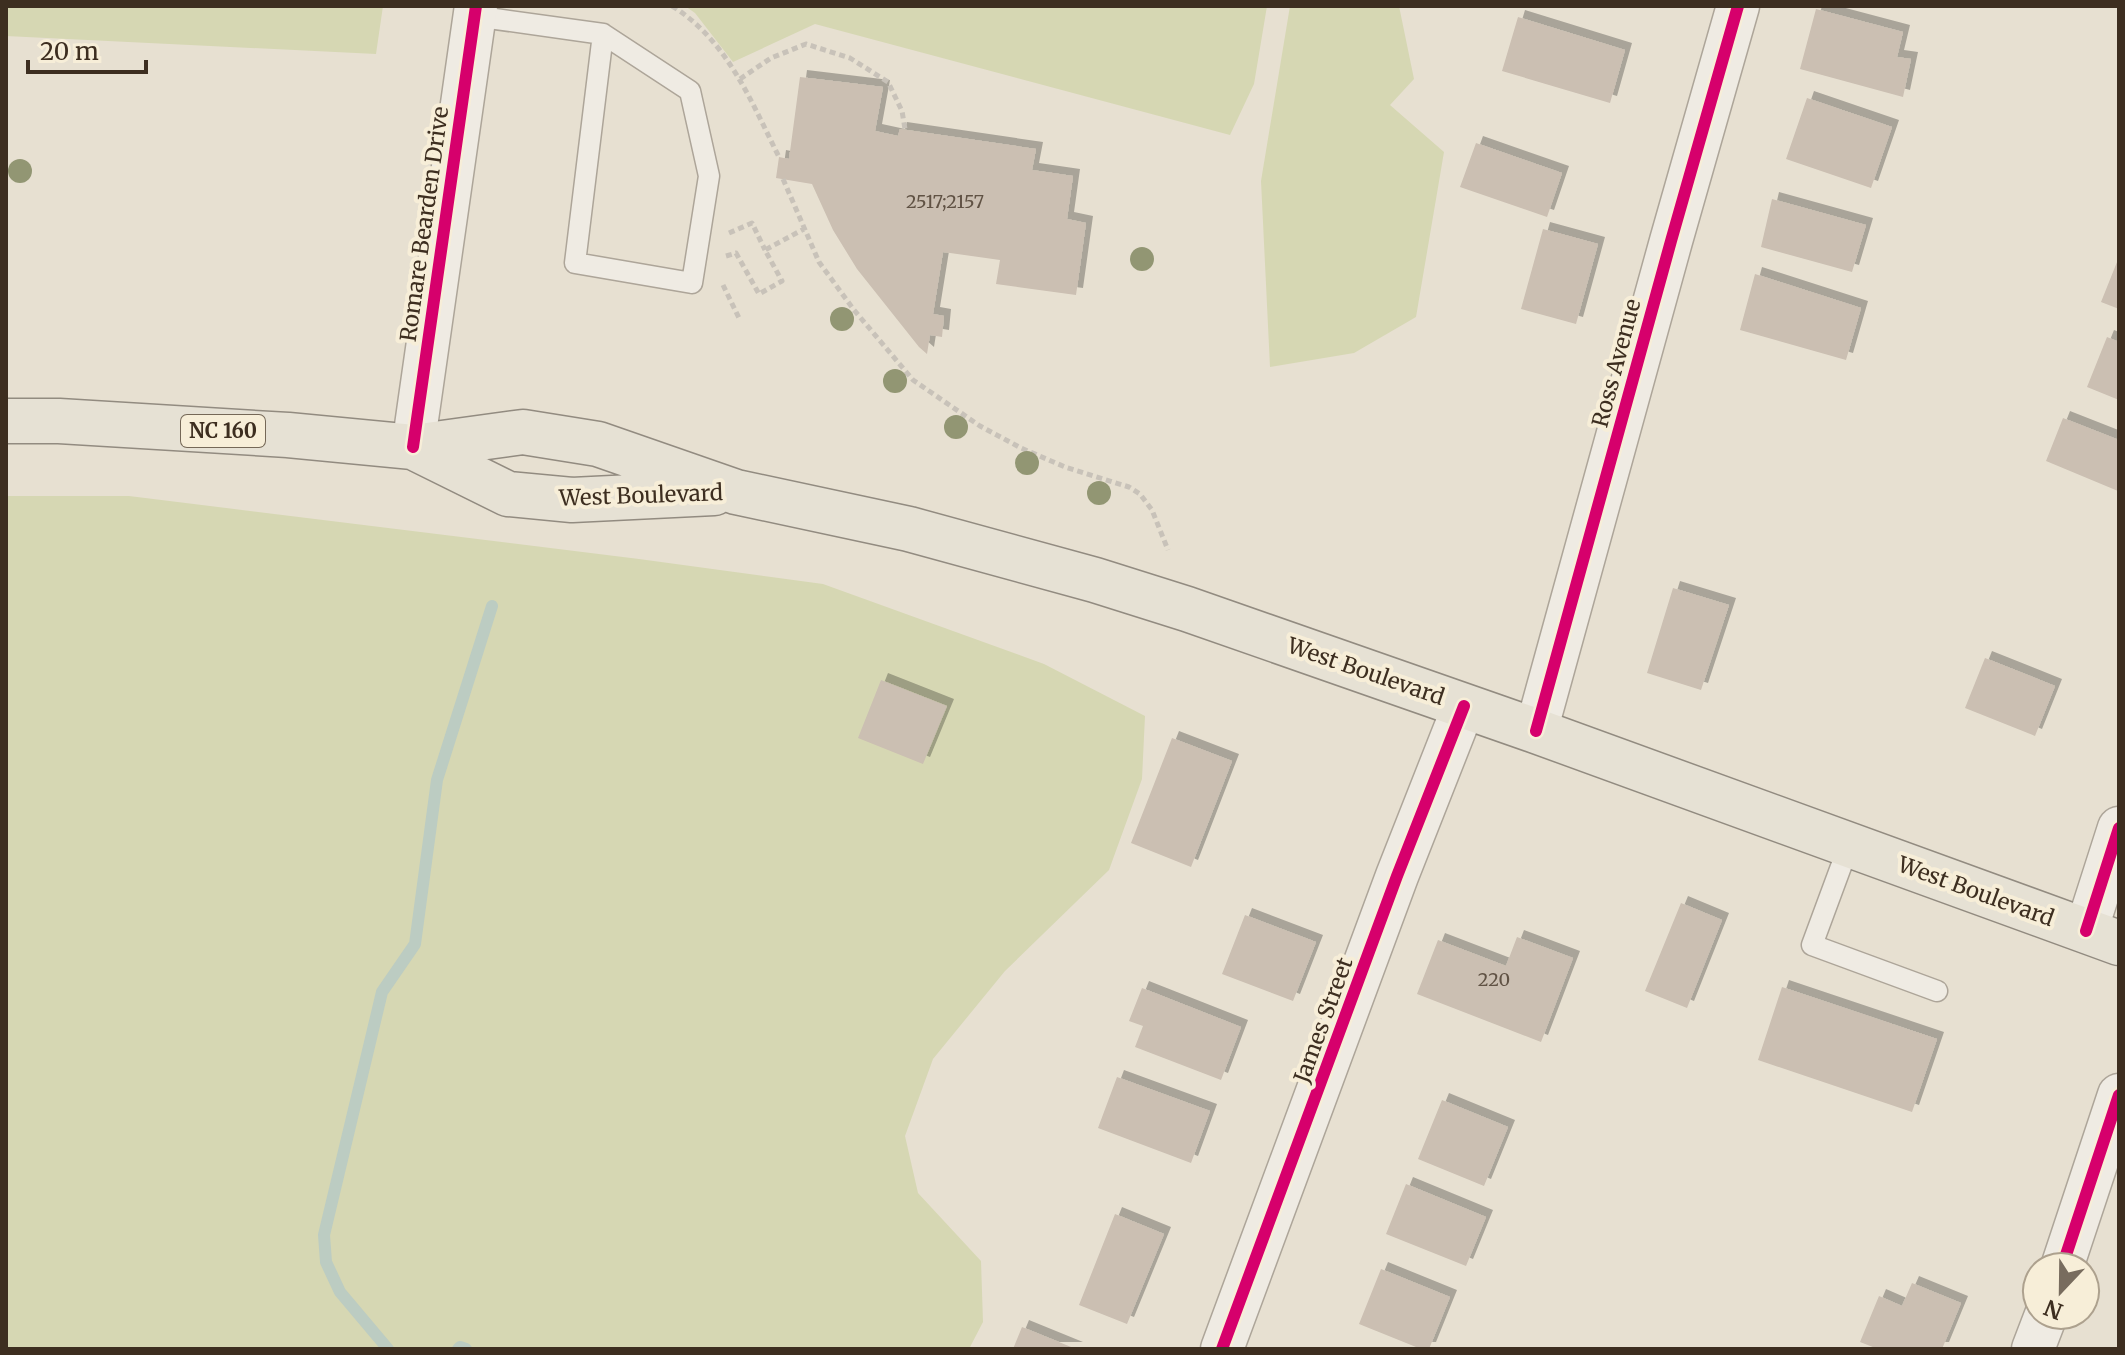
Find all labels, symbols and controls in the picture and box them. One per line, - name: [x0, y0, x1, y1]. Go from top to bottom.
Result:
- scale bar: [28, 24, 146, 74]
- text: 20 m: [40, 36, 99, 67]
- street label: Romare Bearden Drive: [394, 105, 454, 343]
- house number: 2517;2157: [906, 190, 984, 213]
- street label: Ross Avenue: [1585, 296, 1647, 430]
- road number: NC 160: [181, 415, 265, 447]
- street label: West Boulevard: [557, 478, 724, 512]
- street label: West Boulevard: [1283, 631, 1448, 711]
- street label: West Boulevard: [1893, 849, 2058, 932]
- street label: James Street: [1287, 953, 1359, 1088]
- house number: 220: [1478, 968, 1510, 991]
- north arrow: [2021, 1251, 2101, 1331]
- text: N: [2040, 1293, 2067, 1326]

